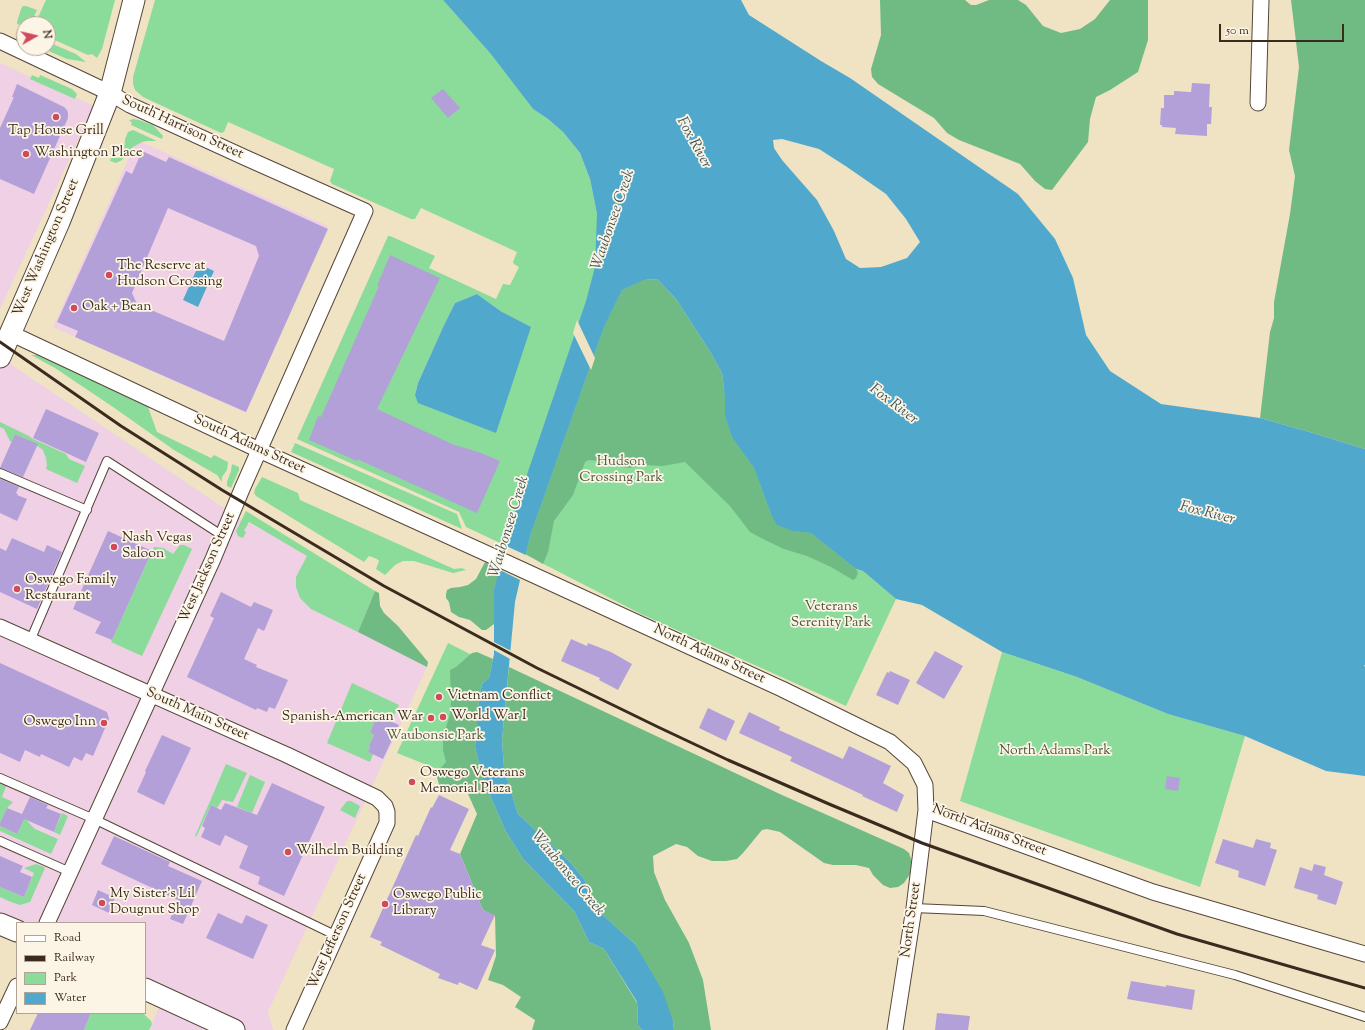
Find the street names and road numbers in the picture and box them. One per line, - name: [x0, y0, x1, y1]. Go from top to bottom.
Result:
- street label: South Harrison Street: [118, 92, 246, 164]
- street label: West Washington Street: [10, 177, 84, 319]
- street label: South Adams Street: [190, 412, 308, 478]
- street label: West Jackson Street: [176, 510, 240, 626]
- street label: North Adams Street: [651, 622, 767, 688]
- street label: South Main Street: [143, 685, 251, 745]
- street label: North Adams Street: [929, 801, 1049, 861]
- street label: West Jefferson Street: [305, 871, 371, 993]
- street label: North Street: [898, 881, 926, 959]

